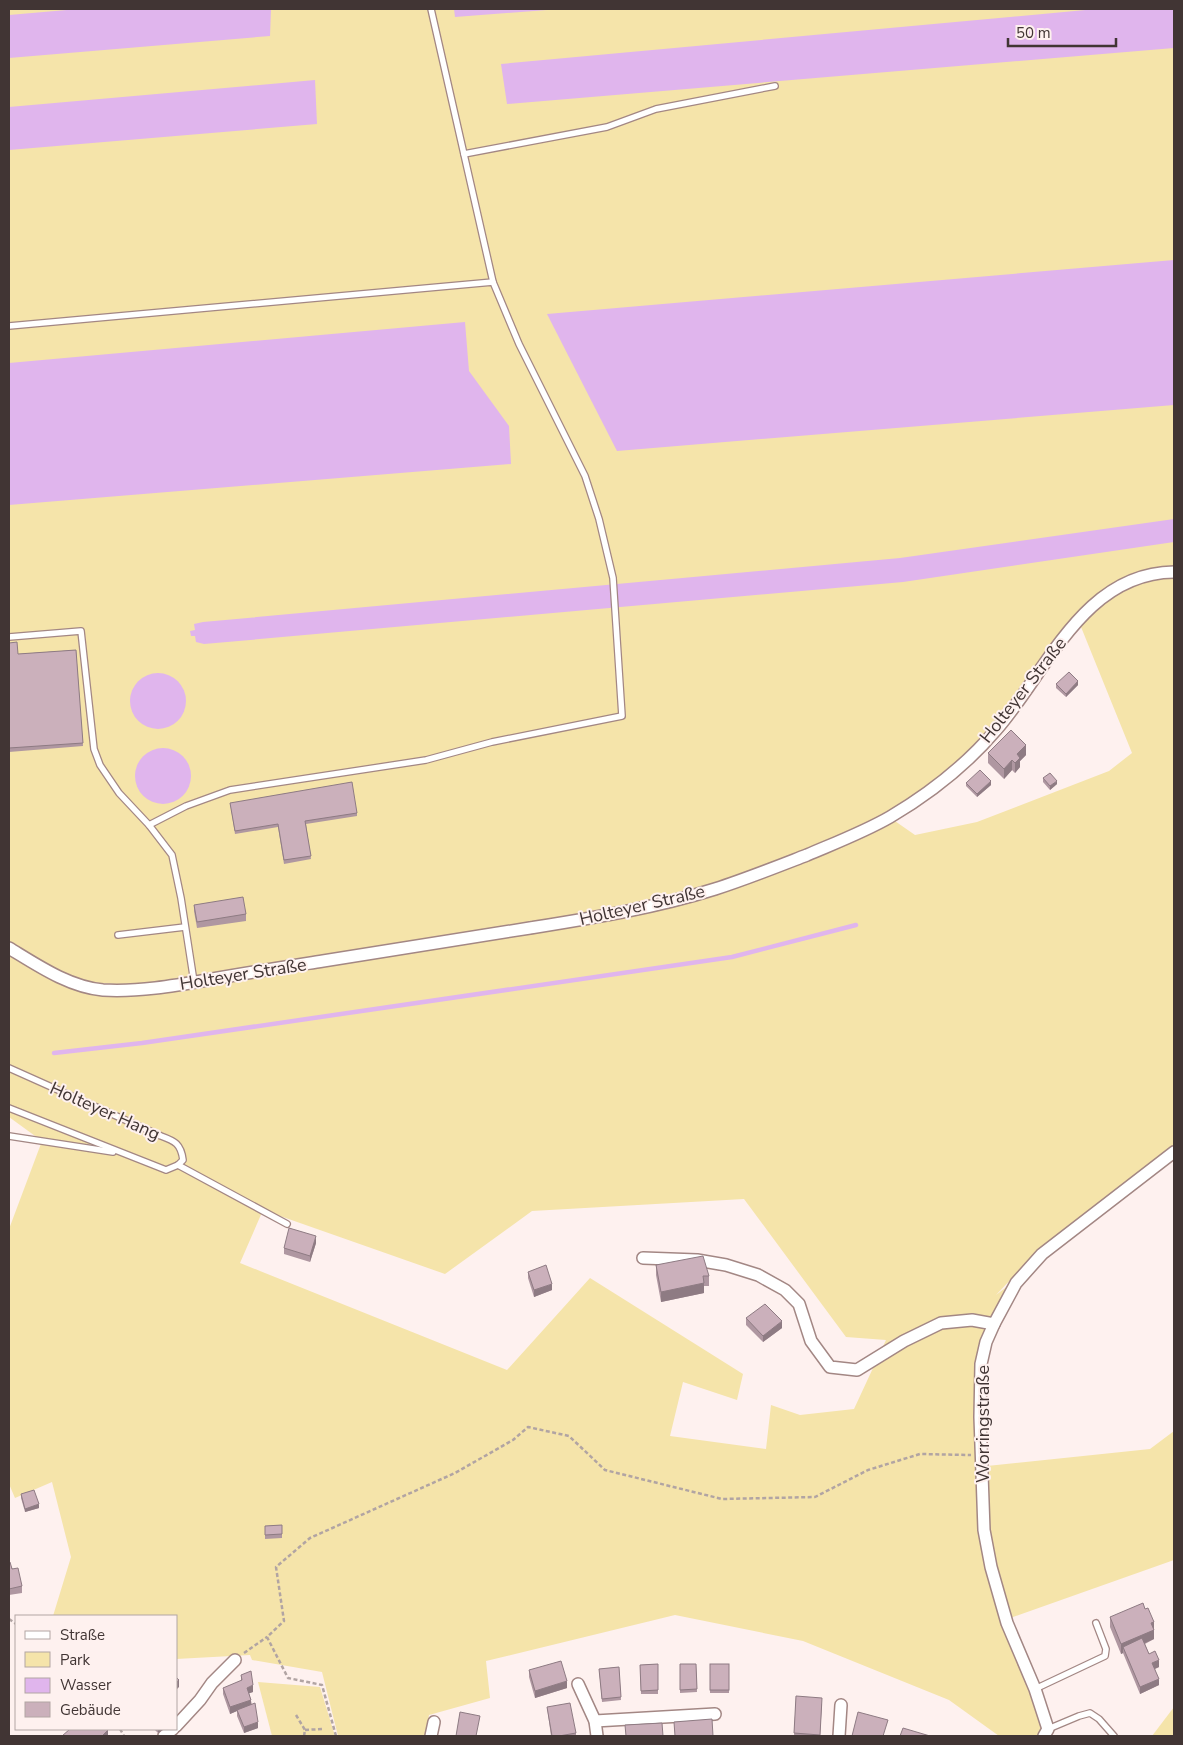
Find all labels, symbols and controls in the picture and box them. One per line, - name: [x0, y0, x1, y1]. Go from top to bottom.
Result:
- scale bar: [1008, 15, 1116, 47]
- text: 50 m: [1016, 23, 1051, 43]
- street label: Holteyer Straße: [974, 632, 1072, 748]
- street label: Holteyer Straße: [577, 879, 707, 931]
- street label: Holteyer Straße: [178, 952, 308, 996]
- street label: Holteyer Hang: [46, 1076, 164, 1146]
- street label: Worringstraße: [971, 1365, 995, 1483]
- legend: [15, 1615, 178, 1730]
- text: Straße: [60, 1625, 105, 1645]
- text: Park: [60, 1650, 90, 1670]
- text: Wasser: [60, 1675, 112, 1695]
- text: Gebäude: [60, 1700, 121, 1720]

